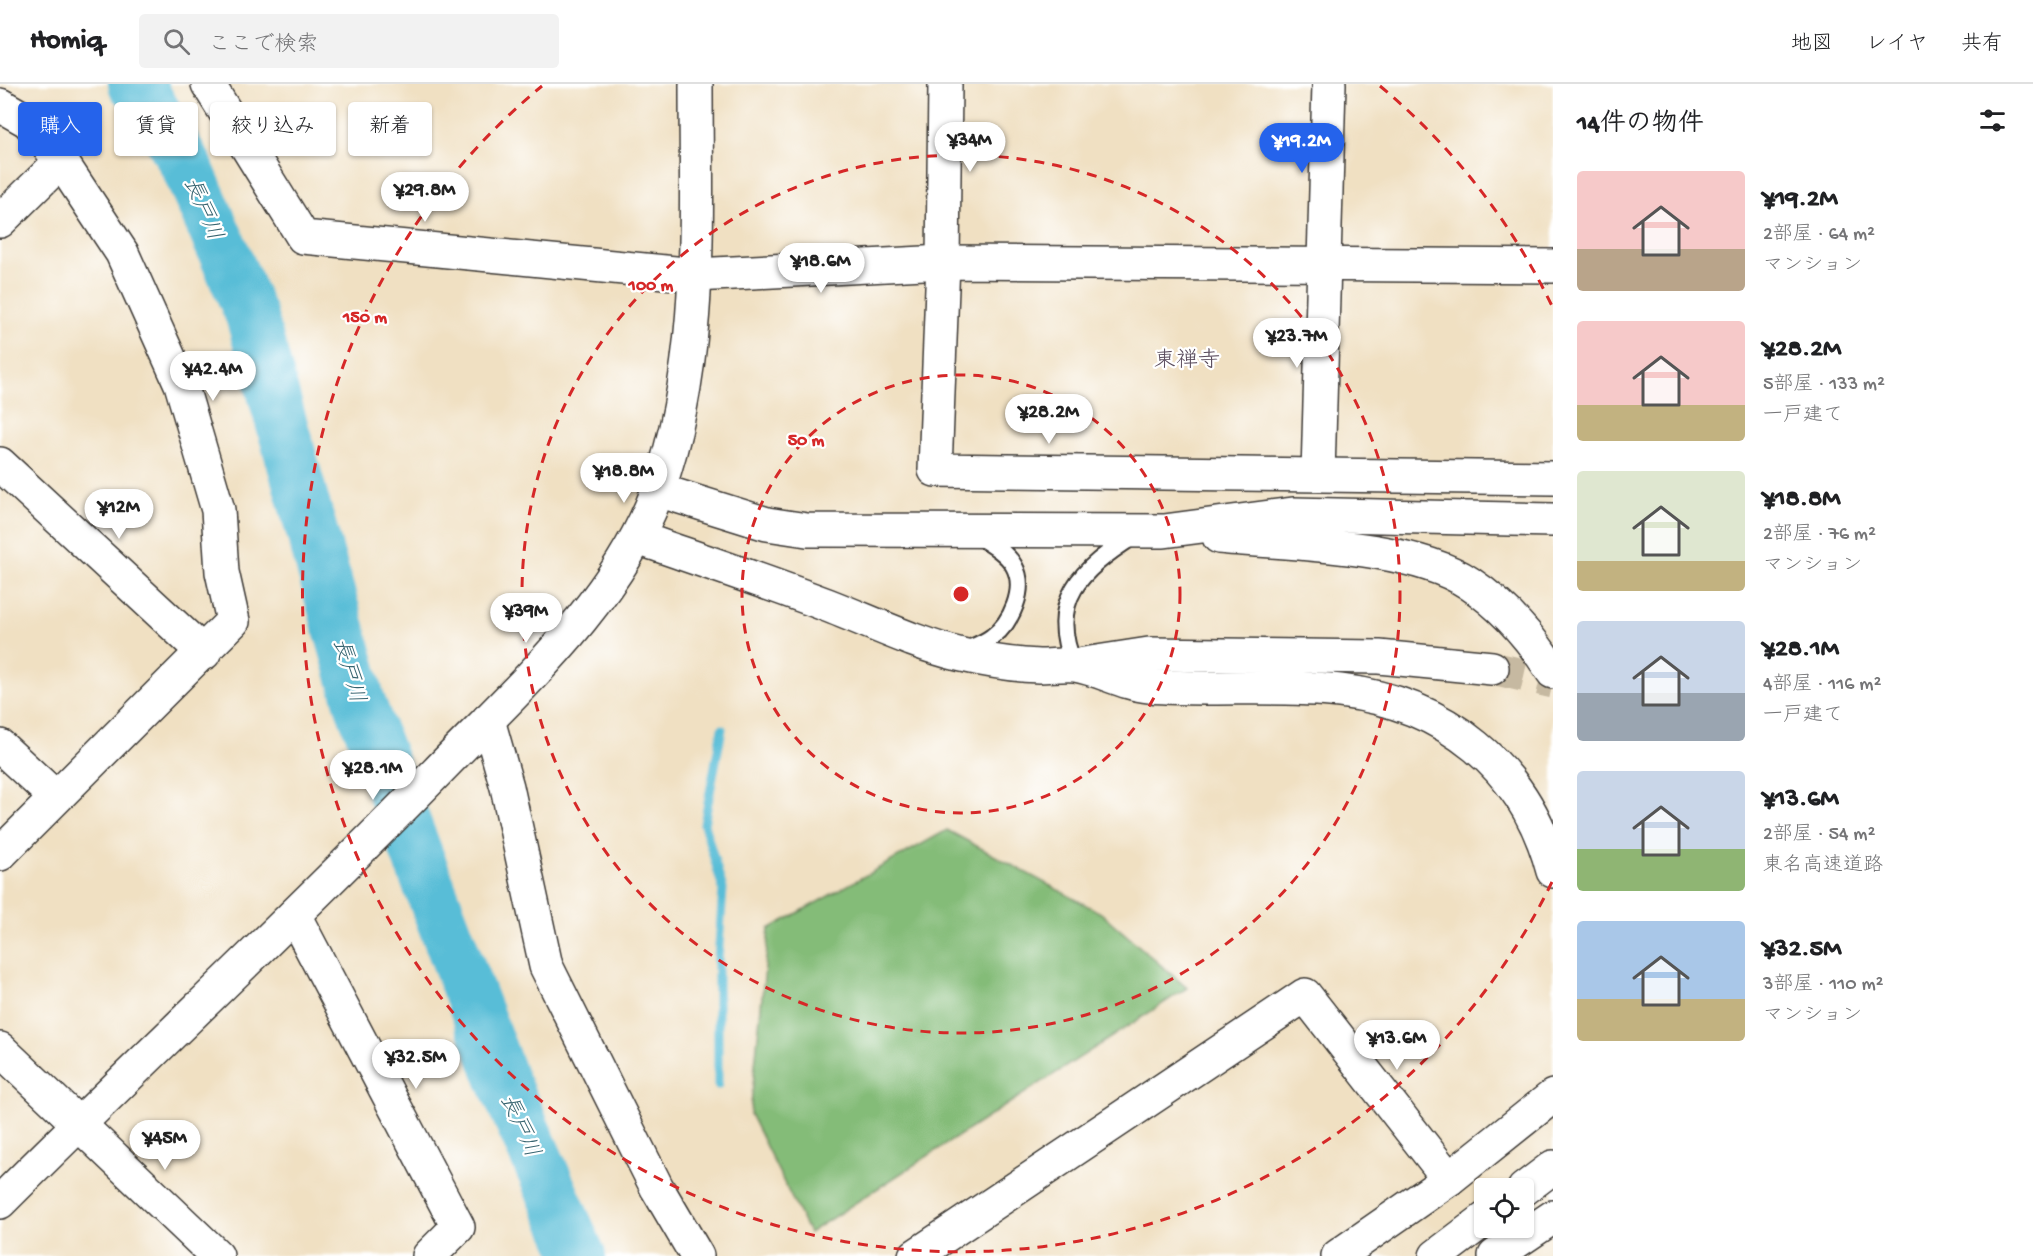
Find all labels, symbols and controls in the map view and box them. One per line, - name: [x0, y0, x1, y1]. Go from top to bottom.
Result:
- search box: [139, 14, 559, 68]
- text: Homiq: [30, 25, 103, 58]
- icon: search: [160, 25, 193, 58]
- text: ここで検索: [208, 33, 318, 59]
- text: 地図: [1791, 33, 1833, 58]
- text: レイヤ: [1866, 33, 1928, 58]
- text: 共有: [1961, 33, 2003, 58]
- chip: 購入: [18, 102, 102, 156]
- chip: 賃貸: [114, 102, 198, 156]
- chip: 絞り込み: [210, 102, 336, 156]
- chip: 新着: [348, 102, 432, 156]
- icon: filters: [1976, 104, 2009, 137]
- text: 14件の物件: [1577, 110, 1704, 141]
- pin: ¥34M: [934, 122, 1006, 173]
- pin: ¥19.2M: [1253, 123, 1351, 174]
- text: ¥34M: [949, 130, 992, 153]
- text: ¥19.2M: [1273, 131, 1331, 154]
- pin: ¥29.8M: [376, 172, 474, 223]
- water label: 長戸川: [176, 174, 226, 245]
- text: ¥29.8M: [395, 180, 455, 203]
- text: ¥19.2M: [1763, 185, 1838, 216]
- icon: home: [1625, 195, 1697, 267]
- text: 2部屋 · 64 m²: [1763, 224, 1875, 247]
- pin: ¥18.6M: [772, 243, 870, 294]
- text: ¥18.6M: [792, 251, 850, 274]
- text: マンション: [1763, 255, 1862, 278]
- text: 100 m: [628, 276, 674, 297]
- text: 150 m: [342, 308, 387, 329]
- pin: ¥23.7M: [1248, 318, 1346, 369]
- text: ¥23.7M: [1267, 326, 1327, 349]
- text: ¥28.2M: [1763, 335, 1841, 366]
- icon: home: [1625, 345, 1697, 417]
- district label: 東禅寺: [1154, 348, 1220, 375]
- pin: ¥42.4M: [164, 351, 262, 402]
- text: ¥42.4M: [184, 359, 242, 382]
- text: 5部屋 · 133 m²: [1763, 374, 1885, 397]
- pin: ¥28.2M: [1000, 394, 1098, 445]
- text: ¥28.2M: [1019, 402, 1079, 425]
- text: 一戸建て: [1763, 405, 1843, 428]
- text: 50 m: [788, 431, 825, 452]
- pin: ¥18.8M: [575, 453, 673, 504]
- text: ¥18.8M: [594, 461, 654, 484]
- text: ¥18.8M: [1763, 485, 1840, 516]
- pin: ¥12M: [83, 489, 155, 540]
- icon: home: [1625, 495, 1697, 567]
- text: ¥12M: [98, 497, 140, 520]
- text: 2部屋 · 76 m²: [1763, 524, 1876, 547]
- text: マンション: [1763, 555, 1862, 578]
- centre of rings: [951, 584, 971, 604]
- pin: ¥39M: [490, 593, 562, 644]
- text: ¥39M: [504, 601, 548, 624]
- text: ¥28.1M: [1763, 635, 1839, 666]
- water label: 長戸川: [326, 636, 369, 706]
- icon: home: [1625, 645, 1697, 717]
- text: 4部屋 · 116 m²: [1763, 674, 1881, 697]
- text: 一戸建て: [1763, 705, 1843, 728]
- pin: ¥28.1M: [324, 750, 422, 801]
- text: ¥28.1M: [344, 758, 402, 781]
- text: ¥13.6M: [1763, 785, 1838, 816]
- icon: home: [1625, 795, 1697, 867]
- text: 2部屋 · 54 m²: [1763, 824, 1875, 847]
- text: 東名高速道路: [1763, 855, 1883, 878]
- text: ¥32.5M: [1763, 935, 1841, 966]
- icon: home: [1625, 945, 1697, 1017]
- text: 3部屋 · 110 m²: [1763, 974, 1884, 997]
- text: マンション: [1763, 1005, 1862, 1028]
- pin: ¥13.6M: [1348, 1020, 1446, 1071]
- text: ¥13.6M: [1368, 1028, 1426, 1051]
- pin: ¥32.5M: [367, 1039, 465, 1090]
- text: ¥32.5M: [386, 1047, 446, 1070]
- water label: 長戸川: [493, 1091, 544, 1162]
- pin: ¥45M: [129, 1120, 201, 1171]
- text: ¥45M: [143, 1128, 187, 1151]
- map controls: [1474, 1178, 1534, 1238]
- button: locate: [1474, 1178, 1534, 1238]

